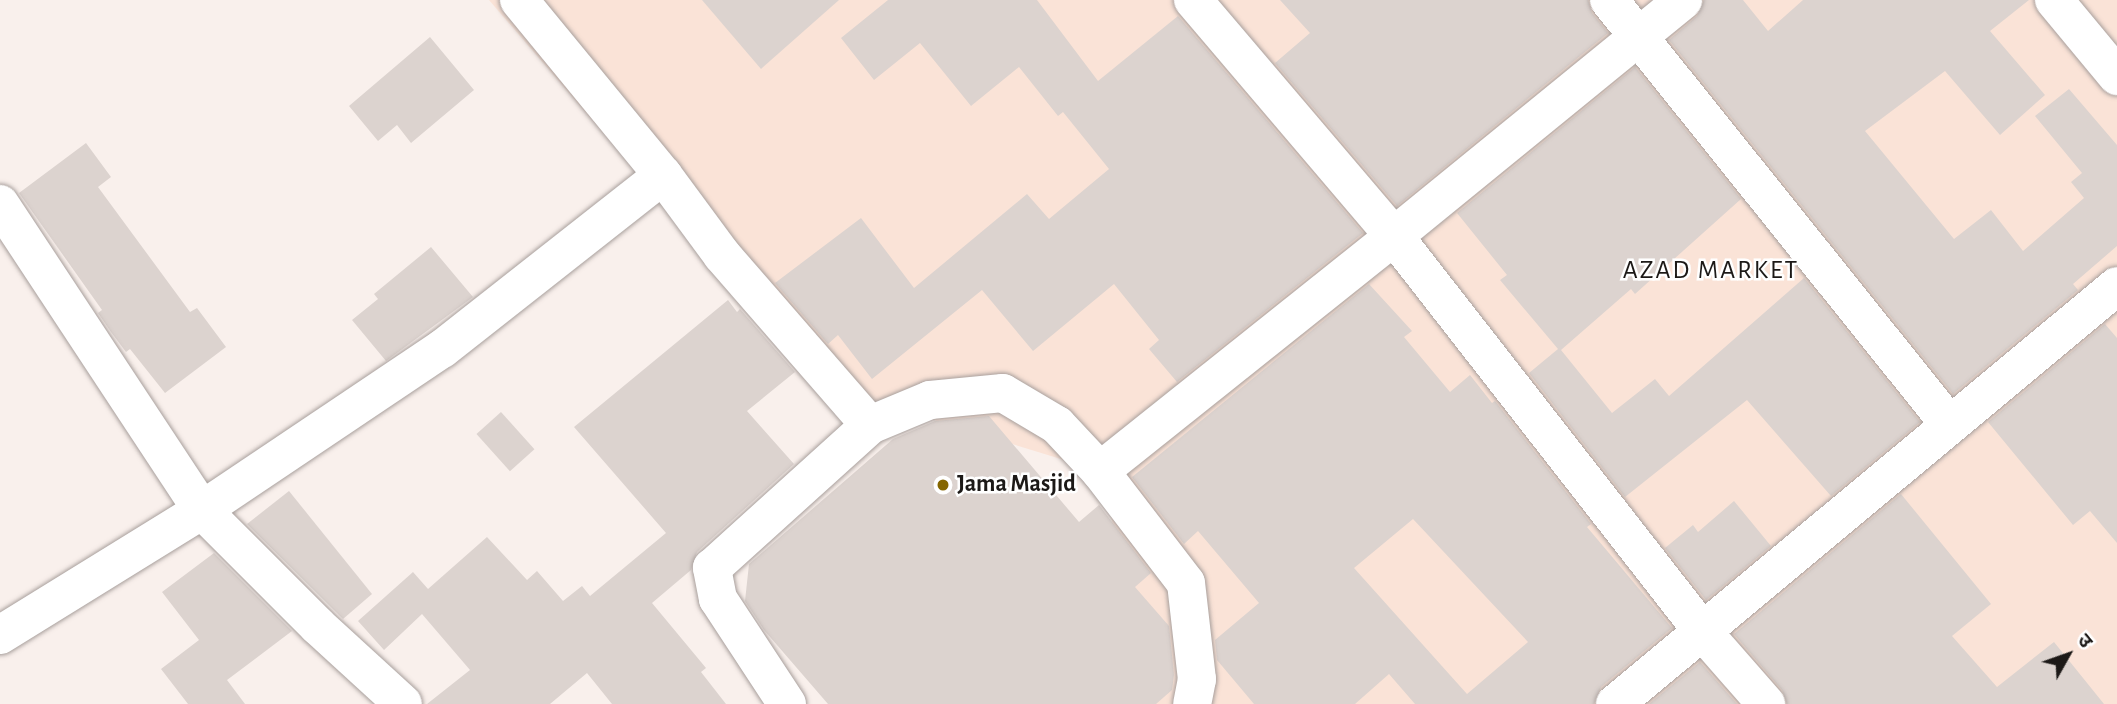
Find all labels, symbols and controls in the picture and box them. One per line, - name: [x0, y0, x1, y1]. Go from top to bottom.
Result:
- district label: AZAD MARKET: [1624, 255, 1798, 287]
- place label: Jama Masjid: [957, 471, 1076, 499]
- marker: Jama Masjid: [935, 477, 951, 493]
- north arrow: [2033, 620, 2103, 690]
- text: उ: [2074, 631, 2095, 652]

